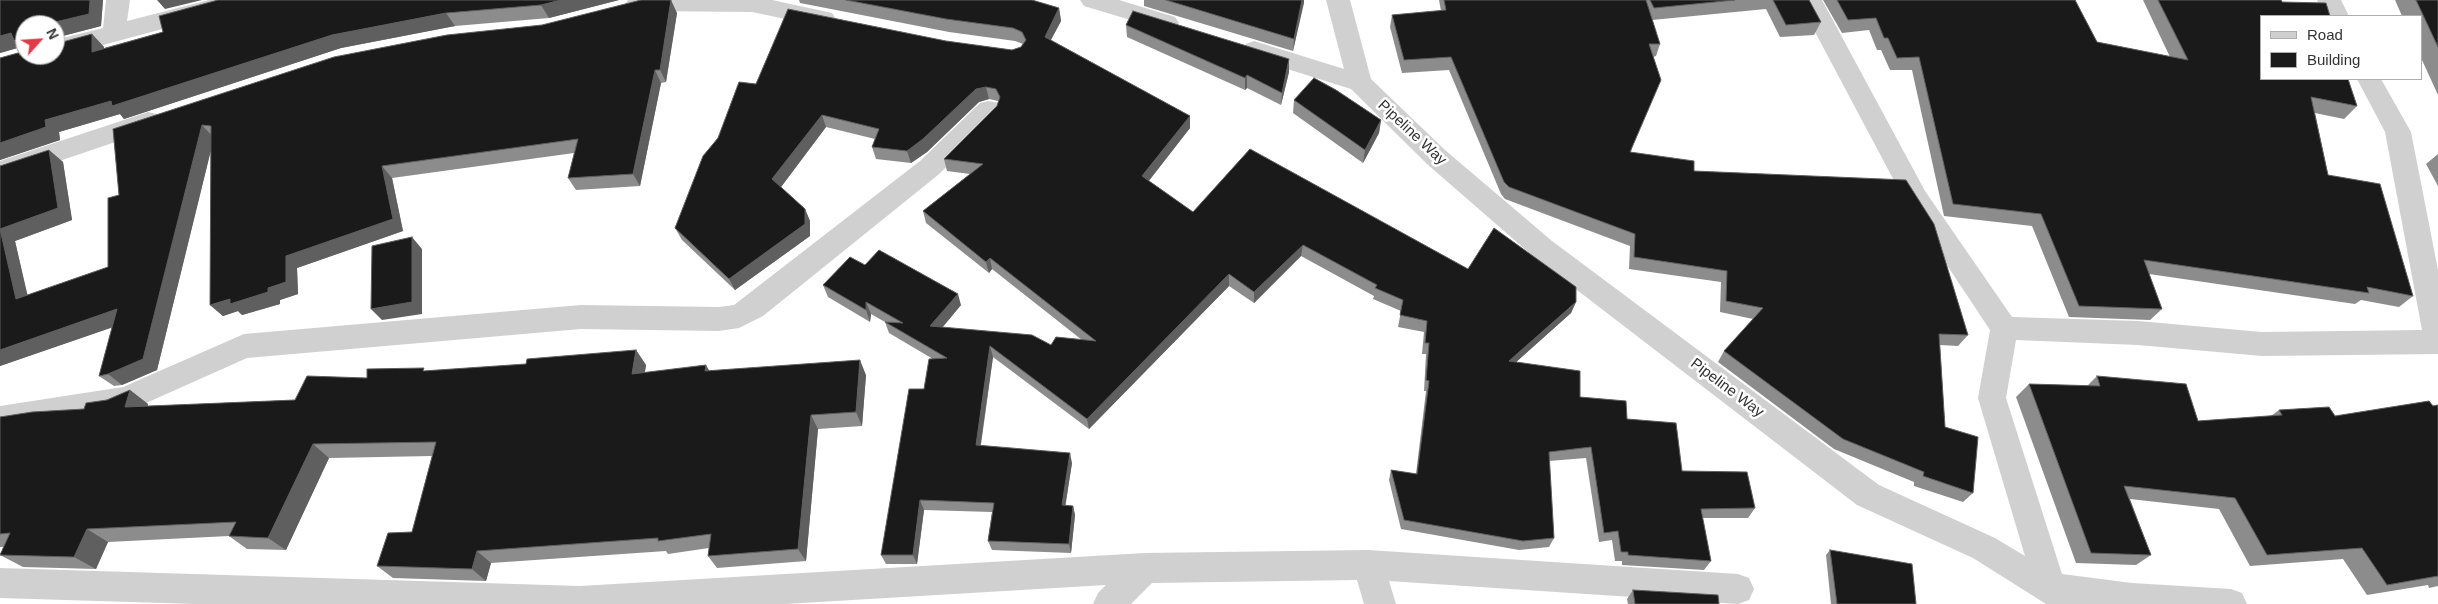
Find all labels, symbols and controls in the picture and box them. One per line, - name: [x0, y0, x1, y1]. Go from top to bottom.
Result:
- north arrow: [15, 15, 65, 65]
- legend: [2260, 15, 2423, 80]
- text: N: [43, 26, 62, 42]
- text: Road: [2307, 26, 2343, 43]
- text: Building: [2307, 51, 2360, 68]
- street label: Pipeline Way: [1374, 97, 1450, 169]
- street label: Pipeline Way: [1687, 355, 1767, 421]

